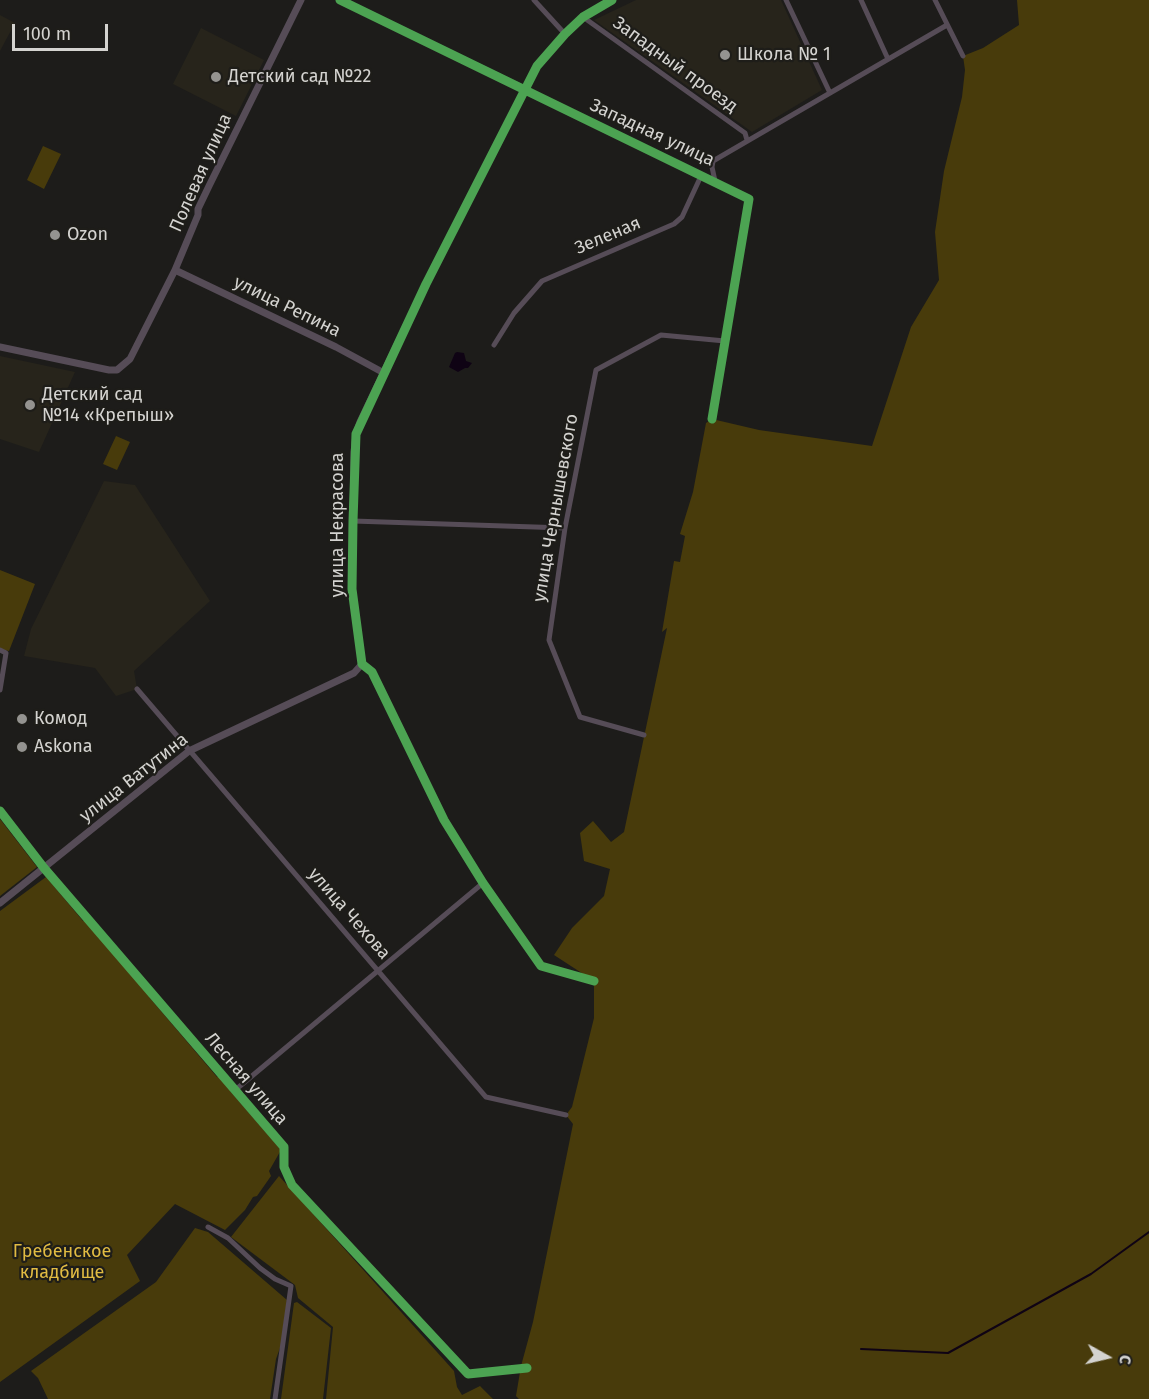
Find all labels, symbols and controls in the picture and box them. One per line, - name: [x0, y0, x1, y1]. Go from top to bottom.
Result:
- scale bar: [15, 12, 111, 50]
- street label: Западный проезд: [608, 12, 742, 118]
- text: 100 m: [23, 23, 71, 45]
- place label: Школа № 1: [737, 44, 831, 66]
- marker: Школа № 1: [718, 48, 732, 62]
- place label: Детский сад №22: [228, 66, 371, 88]
- marker: Детский сад №22: [209, 70, 223, 84]
- street label: Западная улица: [586, 95, 718, 171]
- street label: Полевая улица: [165, 110, 237, 236]
- street label: Зеленая: [572, 212, 644, 260]
- place label: Ozon: [67, 224, 108, 246]
- marker: Ozon: [48, 228, 62, 242]
- street label: улица Репина: [230, 272, 344, 342]
- place label: Детский сад №14 «Крепыш»: [42, 384, 174, 426]
- marker: Детский сад №14 «Крепыш»: [23, 398, 37, 412]
- street label: улица Чернышевского: [529, 412, 583, 604]
- street label: улица Некрасова: [327, 452, 349, 598]
- place label: Комод: [34, 708, 87, 730]
- marker: Комод: [15, 712, 29, 726]
- street label: улица Ватутина: [75, 729, 193, 827]
- place label: Askona: [34, 736, 93, 758]
- marker: Askona: [15, 740, 29, 754]
- street label: улица Чехова: [303, 864, 395, 964]
- street label: Лесная улица: [200, 1028, 292, 1130]
- park label: Гребенское кладбище: [13, 1241, 111, 1284]
- north arrow: [1077, 1327, 1137, 1387]
- text: С: [1115, 1354, 1135, 1365]

